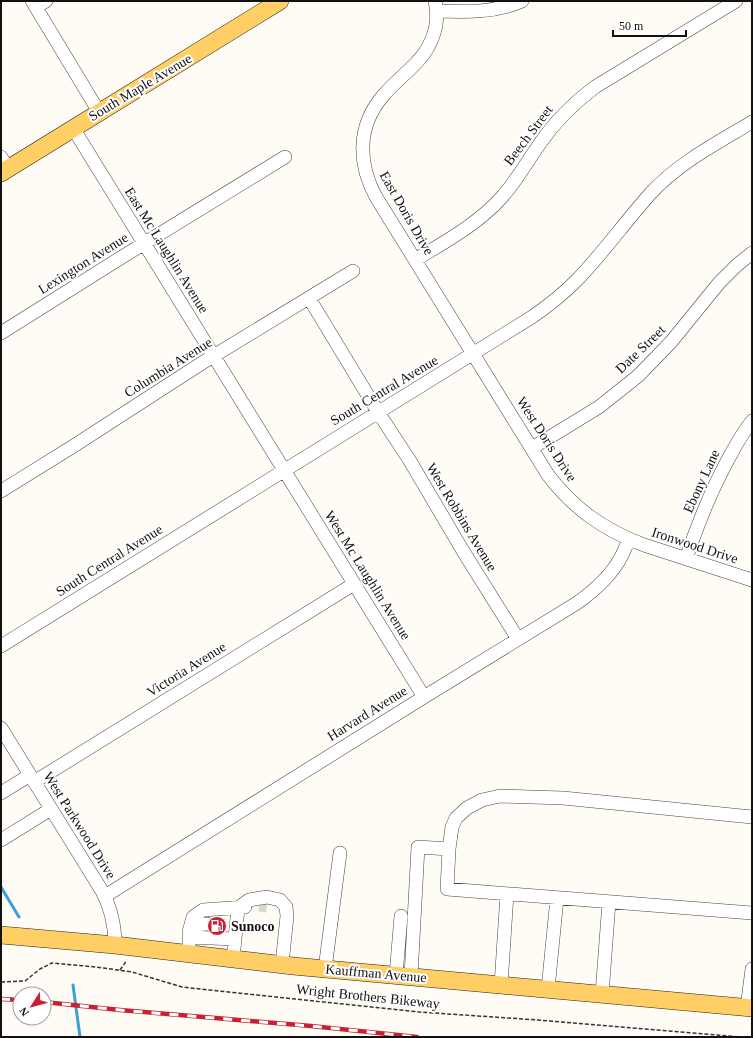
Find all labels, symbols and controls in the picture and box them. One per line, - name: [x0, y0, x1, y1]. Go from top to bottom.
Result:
- scale bar: [613, 12, 686, 38]
- text: 50 m: [619, 19, 644, 33]
- street label: South Maple Avenue: [86, 51, 194, 124]
- street label: Beech Street: [501, 102, 556, 168]
- street label: East Doris Drive: [377, 169, 437, 258]
- street label: East Mc Laughlin Avenue: [122, 185, 212, 316]
- street label: Lexington Avenue: [36, 230, 131, 297]
- street label: Date Street: [613, 322, 668, 376]
- street label: Columbia Avenue: [122, 334, 215, 400]
- street label: South Central Avenue: [328, 352, 441, 428]
- street label: West Doris Drive: [514, 394, 579, 484]
- street label: Ebony Lane: [680, 447, 723, 515]
- street label: West Robbins Avenue: [423, 461, 500, 574]
- street label: West Mc Laughlin Avenue: [322, 508, 413, 642]
- street label: South Central Avenue: [53, 522, 165, 599]
- street label: Ironwood Drive: [650, 524, 740, 566]
- street label: Victoria Avenue: [144, 639, 229, 700]
- street label: Harvard Avenue: [325, 683, 410, 744]
- street label: West Parkwood Drive: [41, 769, 119, 882]
- fuel station icon: Sunoco: [206, 915, 228, 937]
- place label: Sunoco: [231, 919, 275, 934]
- street label: Kauffman Avenue: [325, 962, 427, 985]
- street label: Wright Brothers Bikeway: [296, 982, 440, 1011]
- north arrow: [12, 986, 52, 1026]
- text: N: [17, 1005, 31, 1019]

